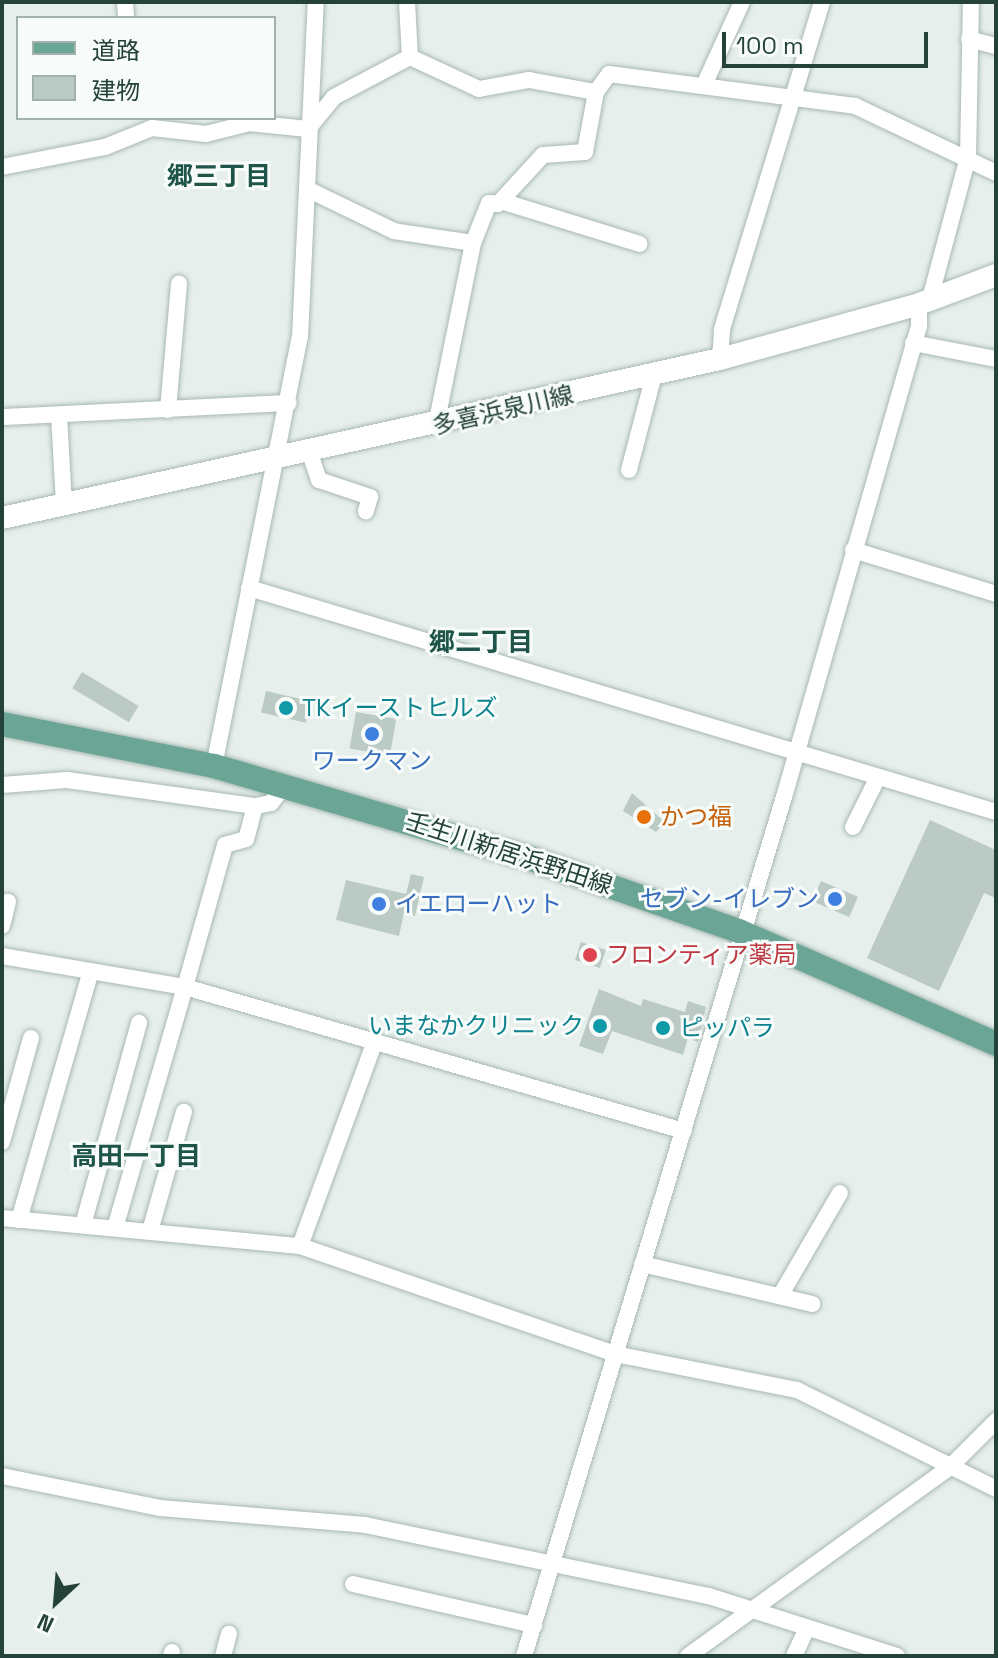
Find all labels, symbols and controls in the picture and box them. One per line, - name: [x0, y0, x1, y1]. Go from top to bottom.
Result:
- legend: [16, 16, 276, 120]
- scale bar: [726, 16, 932, 66]
- text: 100 m: [736, 30, 804, 61]
- text: 道路: [92, 35, 140, 66]
- text: 建物: [92, 75, 140, 106]
- district label: 郷三丁目: [167, 161, 271, 193]
- street label: 多喜浜泉川線: [430, 380, 576, 440]
- district label: 郷二丁目: [429, 627, 533, 659]
- place label: TKイーストヒルズ: [302, 694, 499, 722]
- marker: TKイーストヒルズ: [277, 699, 295, 717]
- marker: ワークマン: [363, 725, 381, 743]
- place label: ワークマン: [312, 747, 432, 775]
- place label: かつ福: [660, 803, 732, 831]
- street label: 壬生川新居浜野田線: [402, 806, 616, 900]
- marker: かつ福: [635, 808, 653, 826]
- place label: セブン-イレブン: [640, 885, 819, 913]
- place label: イエローハット: [395, 890, 563, 918]
- marker: セブン-イレブン: [826, 890, 844, 908]
- marker: イエローハット: [370, 895, 388, 913]
- place label: フロンティア薬局: [606, 941, 798, 969]
- marker: フロンティア薬局: [581, 946, 599, 964]
- place label: いまなかクリニック: [368, 1012, 584, 1040]
- place label: ピッパラ: [679, 1014, 775, 1042]
- marker: いまなかクリニック: [591, 1017, 609, 1035]
- marker: ピッパラ: [654, 1019, 672, 1037]
- district label: 高田一丁目: [71, 1141, 201, 1173]
- north arrow: [16, 1562, 96, 1642]
- text: N: [33, 1608, 58, 1639]

